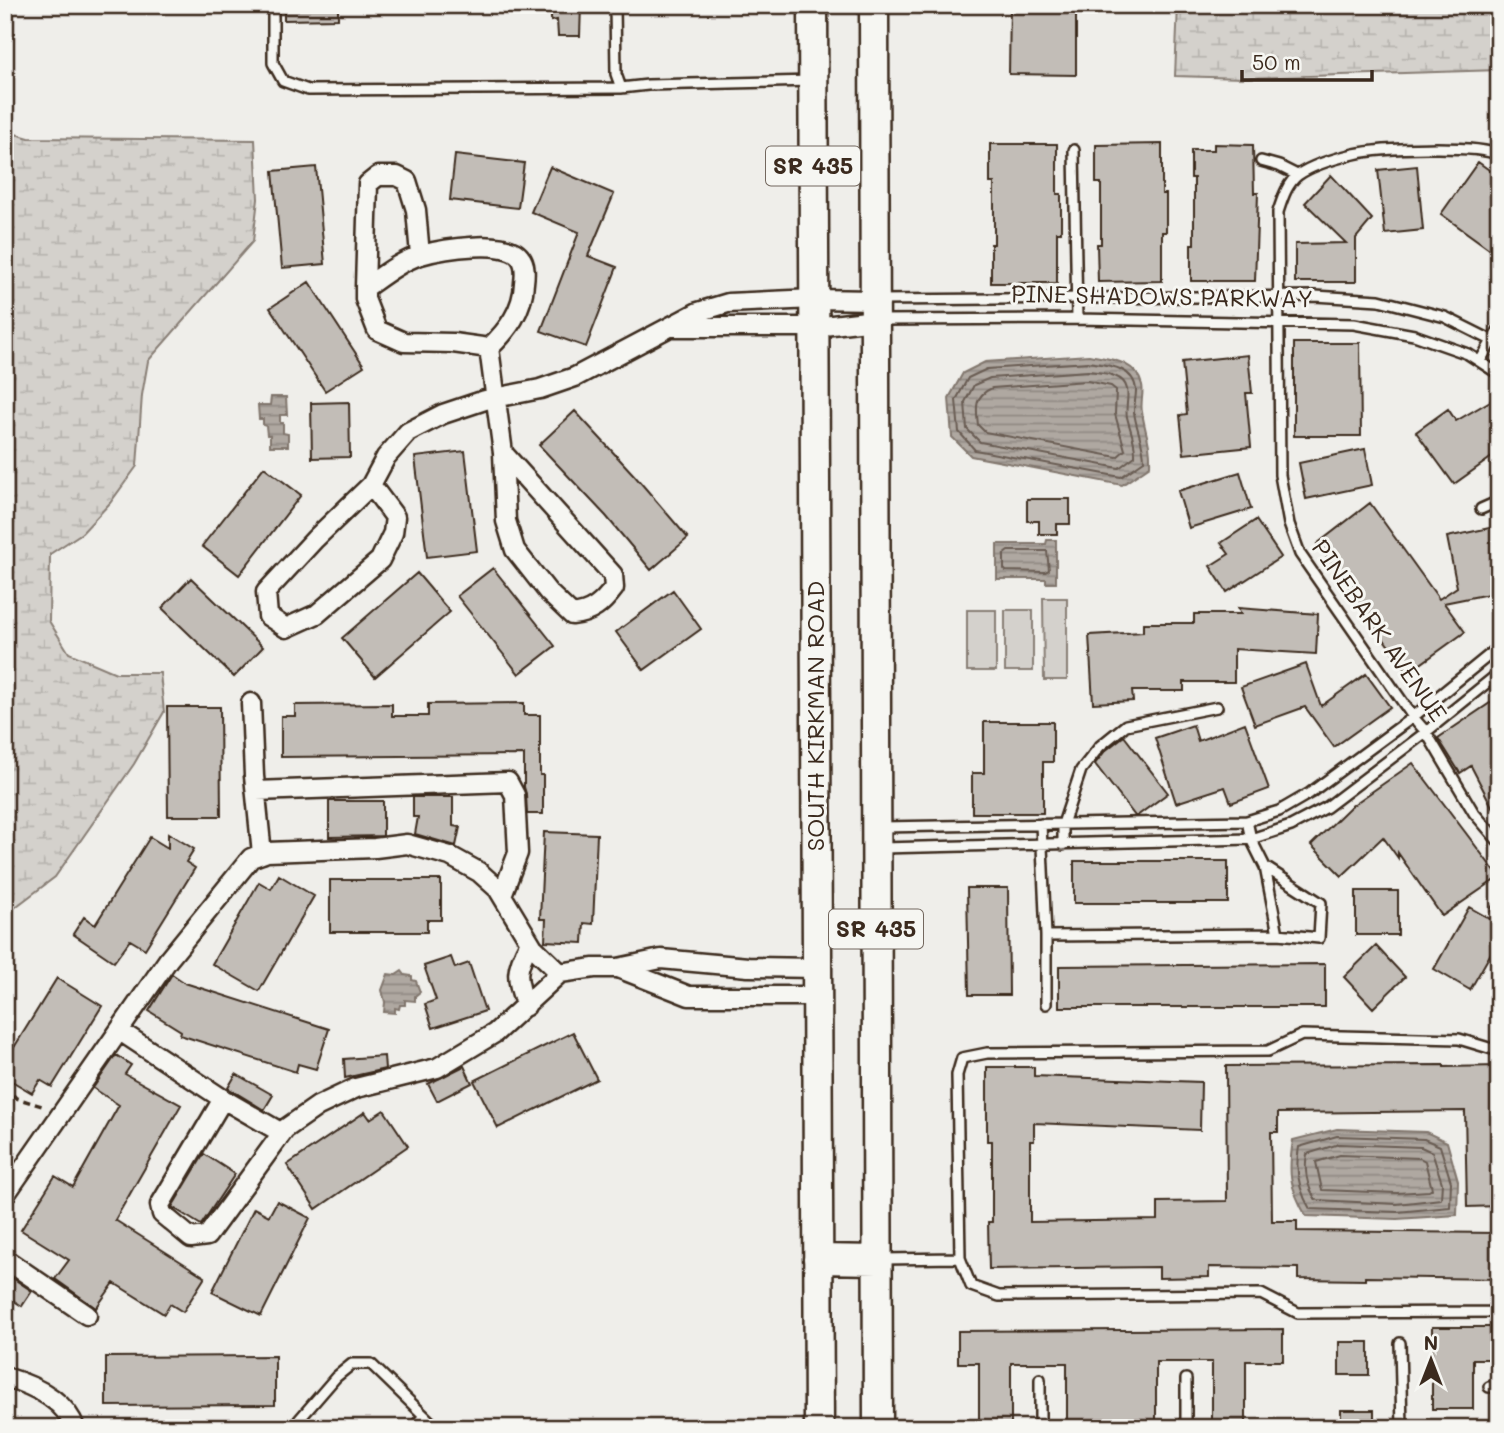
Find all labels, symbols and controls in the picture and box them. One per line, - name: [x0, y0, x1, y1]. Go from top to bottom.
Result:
- scale bar: [1242, 38, 1371, 82]
- text: 50 m: [1252, 48, 1301, 75]
- road number: SR 435: [766, 146, 860, 186]
- street label: PINE SHADOWS PARKWAY: [1011, 277, 1313, 314]
- street label: PINEBARK AVENUE: [1306, 533, 1455, 727]
- street label: SOUTH KIRKMAN ROAD: [799, 581, 830, 851]
- road number: SR 435: [829, 910, 923, 948]
- north arrow: [1396, 1324, 1466, 1394]
- text: N: [1424, 1330, 1438, 1355]

